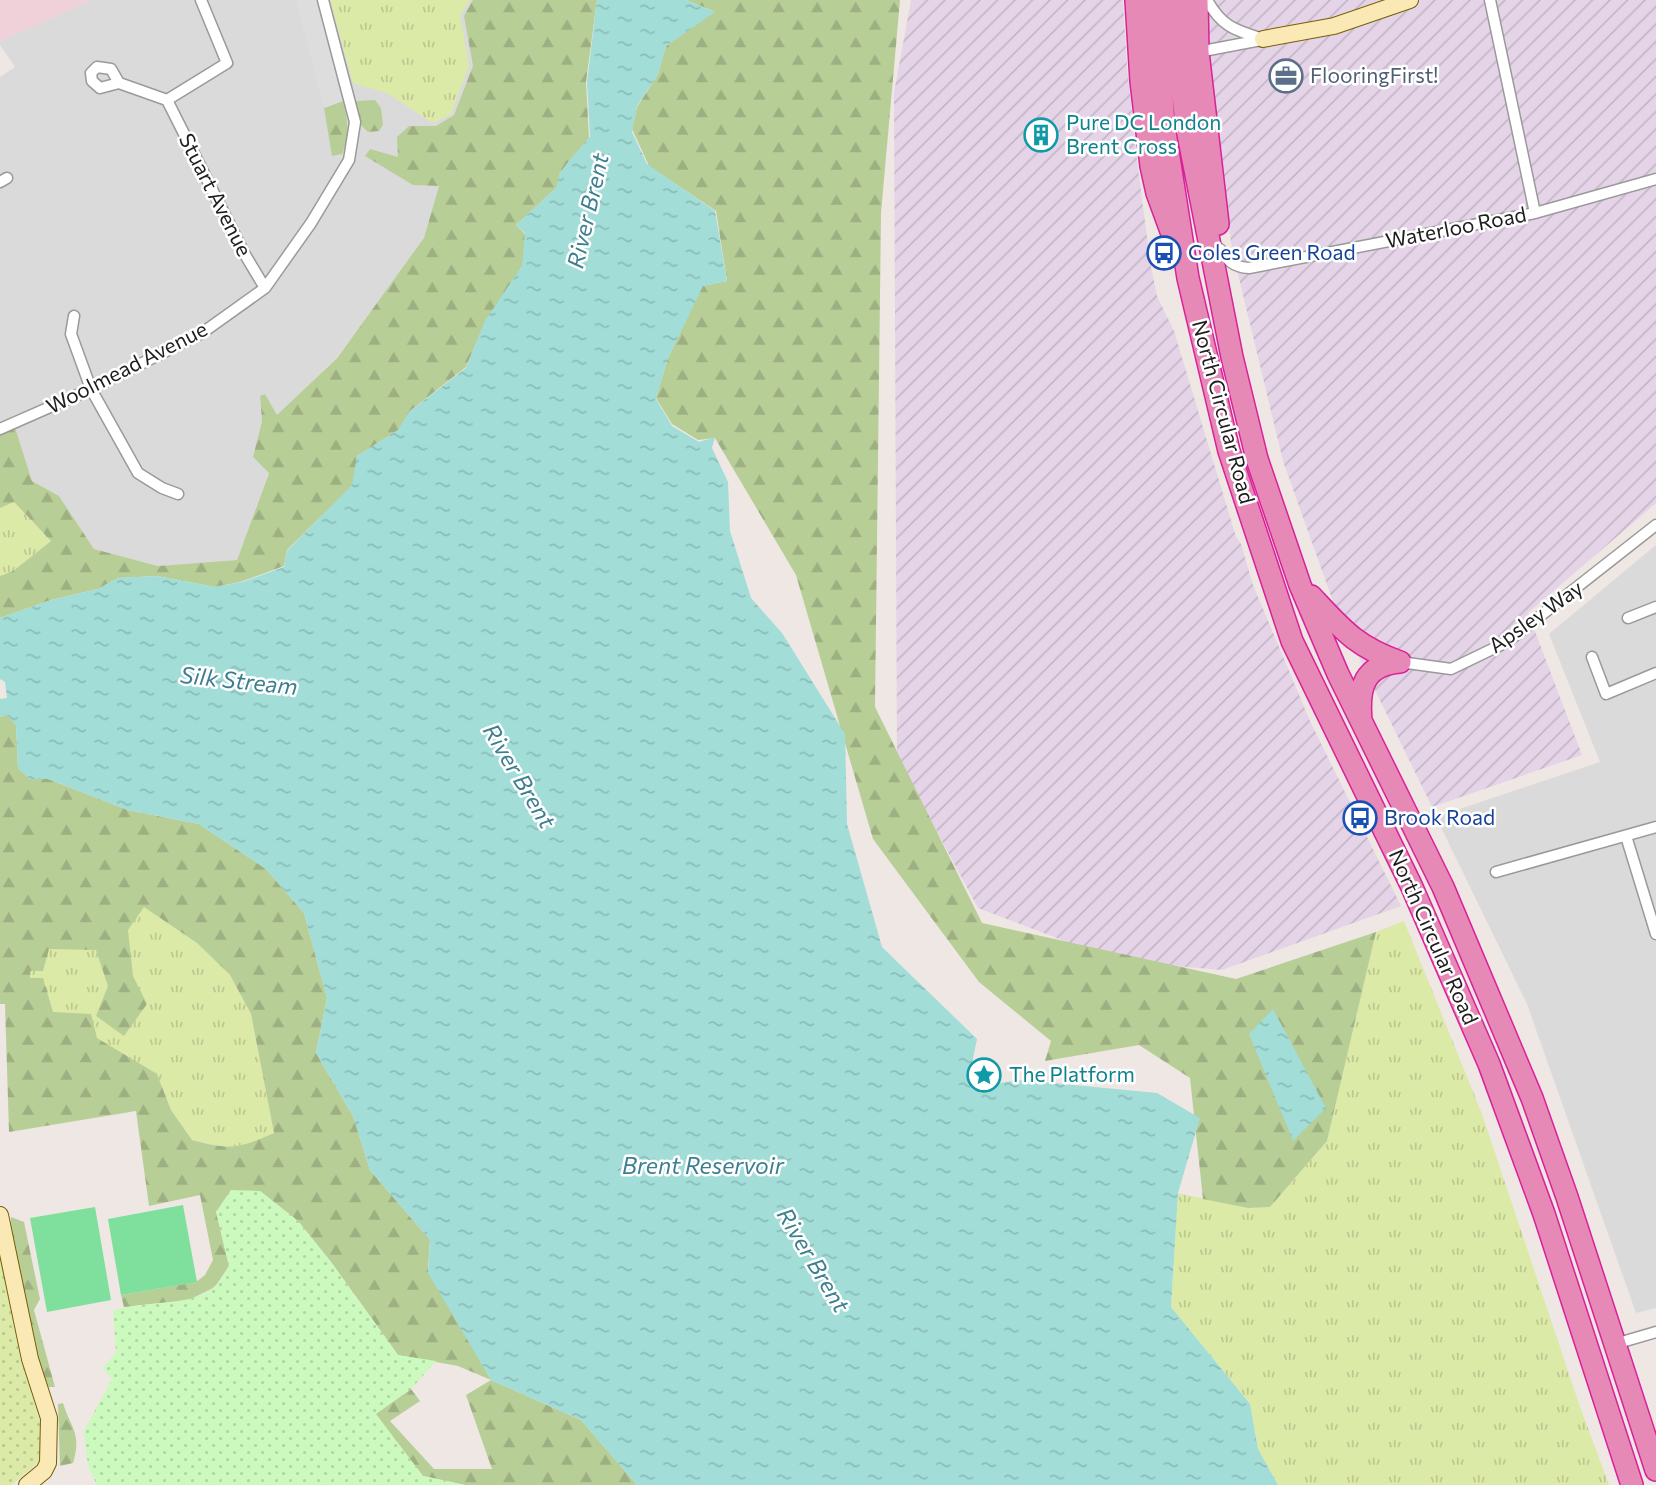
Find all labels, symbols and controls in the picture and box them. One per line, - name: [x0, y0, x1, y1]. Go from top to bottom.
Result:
- office icon: FlooringFirst!: [1267, 57, 1305, 95]
- place label: FlooringFirst!: [1310, 62, 1438, 87]
- place label: Pure DC London Brent Cross: [1066, 109, 1221, 158]
- building icon: Pure DC London Brent Cross: [1022, 116, 1060, 154]
- street label: Stuart Avenue: [175, 129, 258, 260]
- water label: River Brent: [560, 150, 614, 271]
- street label: Waterloo Road: [1383, 201, 1528, 252]
- bus stop icon: Coles Green Road: [1145, 234, 1183, 272]
- place label: Coles Green Road: [1188, 239, 1356, 264]
- street label: Woolmead Avenue: [42, 315, 211, 418]
- street label: North Circular Road: [1188, 317, 1261, 506]
- street label: Apsley Way: [1483, 574, 1587, 657]
- water label: Silk Stream: [179, 660, 299, 700]
- water label: River Brent: [478, 718, 562, 833]
- bus stop icon: Brook Road: [1341, 799, 1379, 837]
- place label: Brook Road: [1384, 804, 1495, 829]
- street label: North Circular Road: [1384, 845, 1484, 1028]
- place icon: The Platform: [965, 1056, 1003, 1094]
- place label: The Platform: [1009, 1061, 1135, 1086]
- water label: Brent Reservoir: [622, 1151, 785, 1179]
- water label: River Brent: [772, 1202, 856, 1317]

